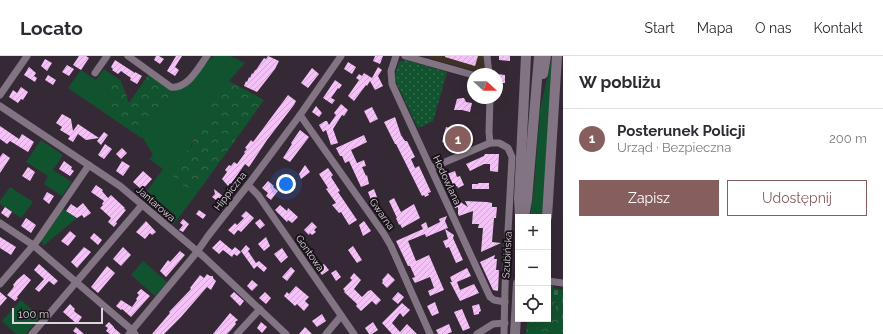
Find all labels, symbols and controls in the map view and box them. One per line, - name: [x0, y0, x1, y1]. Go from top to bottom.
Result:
- text: Locato: [20, 17, 83, 39]
- text: Start: [645, 20, 675, 36]
- text: Mapa: [697, 20, 733, 36]
- text: O nas: [755, 20, 792, 36]
- text: Kontakt: [814, 20, 863, 36]
- north arrow: [467, 68, 503, 104]
- text: W pobliżu: [579, 72, 661, 92]
- text: Posterunek Policji: [617, 122, 745, 140]
- pin: 1: [445, 124, 471, 154]
- text: 1: [589, 131, 595, 146]
- text: 200 m: [829, 131, 867, 146]
- text: Urząd · Bezpieczna: [617, 140, 731, 155]
- street label: Hodowlana: [431, 154, 463, 206]
- street label: Hippiczna: [212, 170, 248, 212]
- your location: [276, 174, 296, 194]
- button: Zapisz: [579, 180, 719, 216]
- button: Udostępnij: [727, 180, 867, 216]
- street label: Jantarowa: [135, 184, 177, 224]
- street label: Gwarna: [367, 196, 397, 232]
- map controls: [515, 214, 551, 322]
- button: +: [515, 214, 551, 250]
- street label: Szubińska: [500, 231, 514, 279]
- street label: Gontowa: [294, 233, 326, 273]
- button: −: [515, 250, 551, 286]
- button: locate: [515, 286, 551, 322]
- scale bar: [12, 306, 103, 325]
- text: 100 m: [18, 308, 49, 321]

